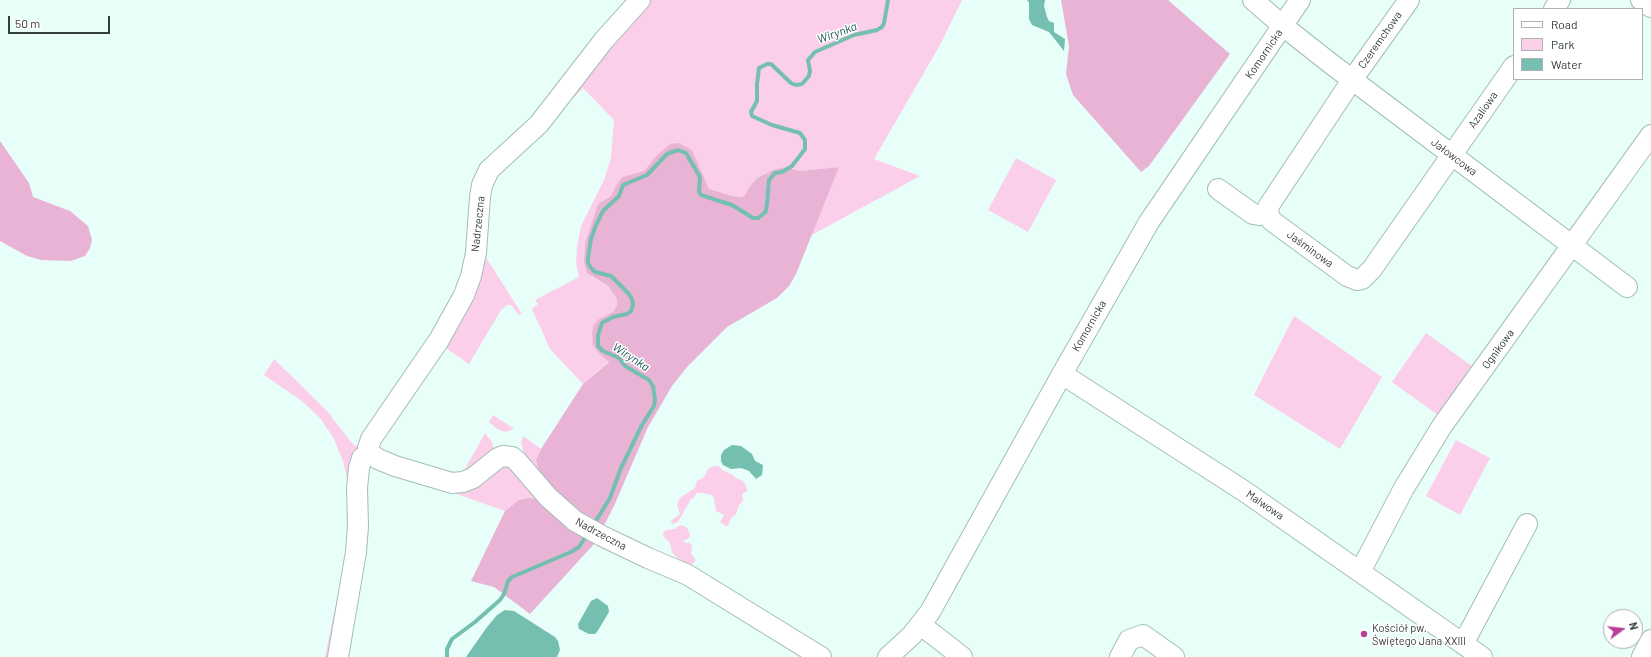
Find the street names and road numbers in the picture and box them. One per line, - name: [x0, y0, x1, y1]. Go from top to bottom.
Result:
- street label: Czeremchowa: [1355, 9, 1405, 71]
- street label: Komornicka: [1243, 27, 1285, 81]
- street label: Azaliowa: [1466, 89, 1500, 131]
- street label: Jałowcowa: [1428, 135, 1480, 179]
- street label: Nadrzeczna: [469, 195, 487, 253]
- street label: Jaśminowa: [1284, 228, 1336, 270]
- street label: Komornicka: [1069, 298, 1109, 354]
- street label: Ognikowa: [1479, 327, 1517, 371]
- street label: Malwowa: [1243, 488, 1287, 522]
- street label: Nadrzeczna: [573, 515, 629, 553]

